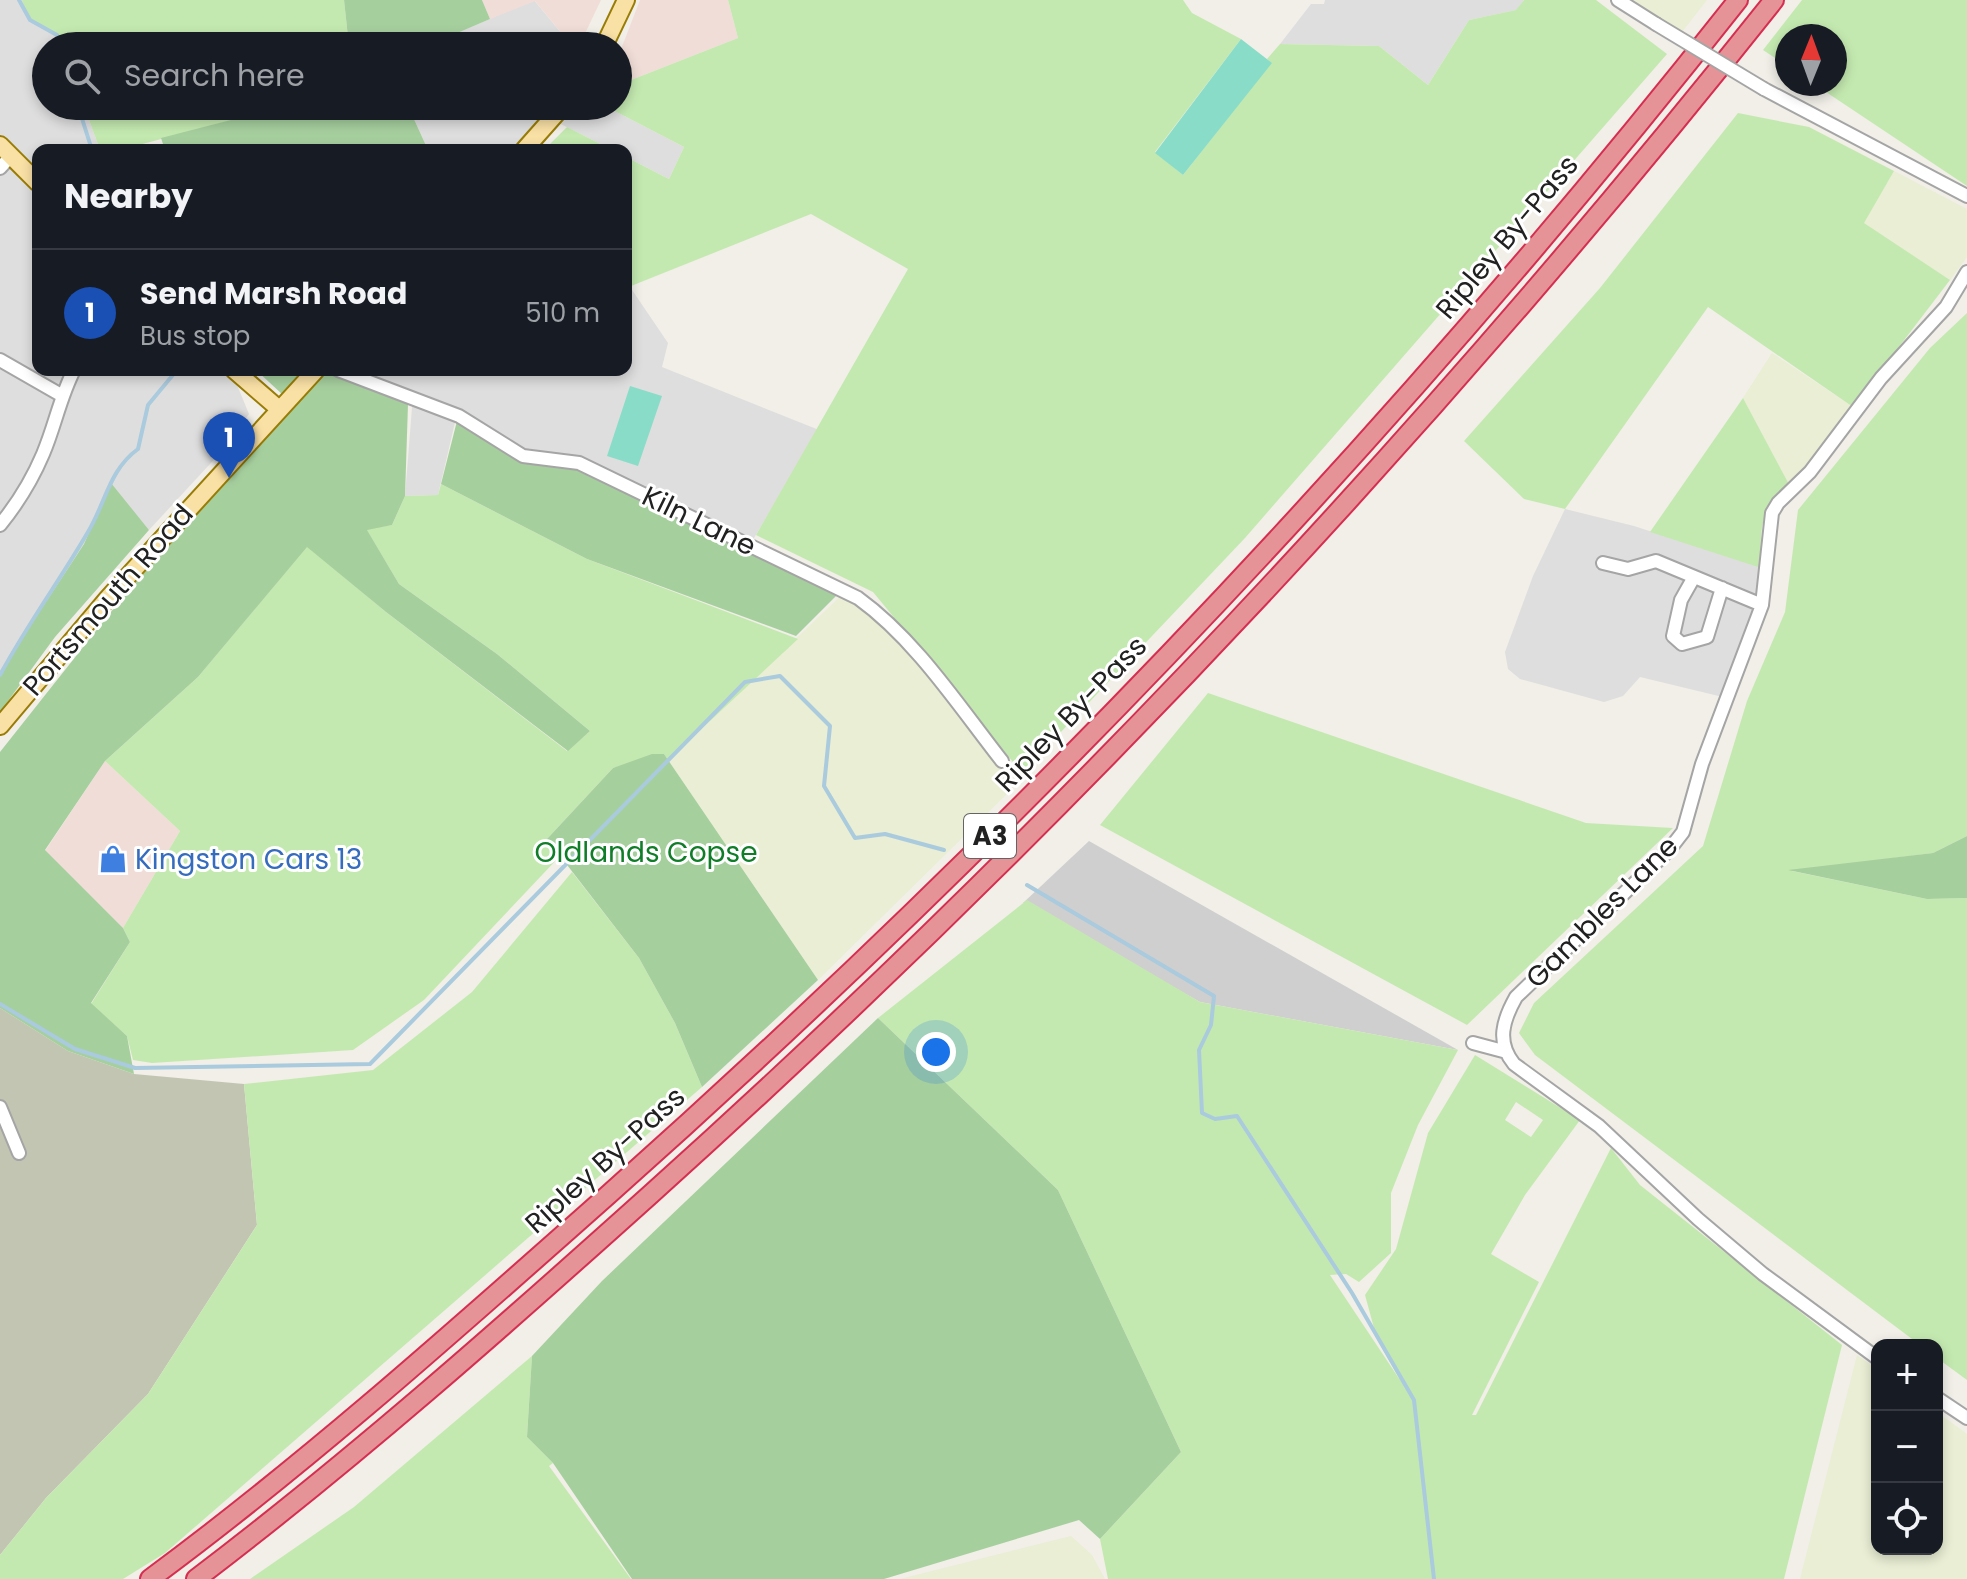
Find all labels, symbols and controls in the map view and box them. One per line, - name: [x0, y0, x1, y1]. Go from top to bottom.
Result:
- north arrow: [1775, 24, 1847, 96]
- search box: [32, 32, 632, 120]
- icon: search: [60, 54, 104, 98]
- text: Search here: [124, 54, 305, 97]
- street label: Ripley By-Pass: [1427, 147, 1587, 327]
- text: Nearby: [64, 172, 193, 220]
- text: Send Marsh Road: [140, 272, 407, 315]
- text: 1: [85, 295, 95, 331]
- text: 510 m: [525, 295, 600, 331]
- text: Bus stop: [140, 318, 250, 354]
- pin: 1: [203, 412, 255, 478]
- street label: Kiln Lane: [636, 477, 762, 565]
- street label: Portsmouth Road: [14, 496, 202, 704]
- street label: Ripley By-Pass: [986, 627, 1156, 801]
- road number: A3: [964, 814, 1016, 858]
- street label: Gambles Lane: [1517, 827, 1687, 997]
- park label: Oldlands Copse: [534, 833, 758, 872]
- place label: Kingston Cars 13: [135, 840, 362, 879]
- shop icon: Kingston Cars 13: [98, 844, 128, 874]
- your location: [916, 1032, 956, 1072]
- street label: Ripley By-Pass: [516, 1078, 694, 1242]
- map controls: [1871, 1339, 1943, 1555]
- button: +: [1871, 1339, 1943, 1411]
- button: −: [1871, 1411, 1943, 1483]
- button: locate: [1871, 1483, 1943, 1555]

